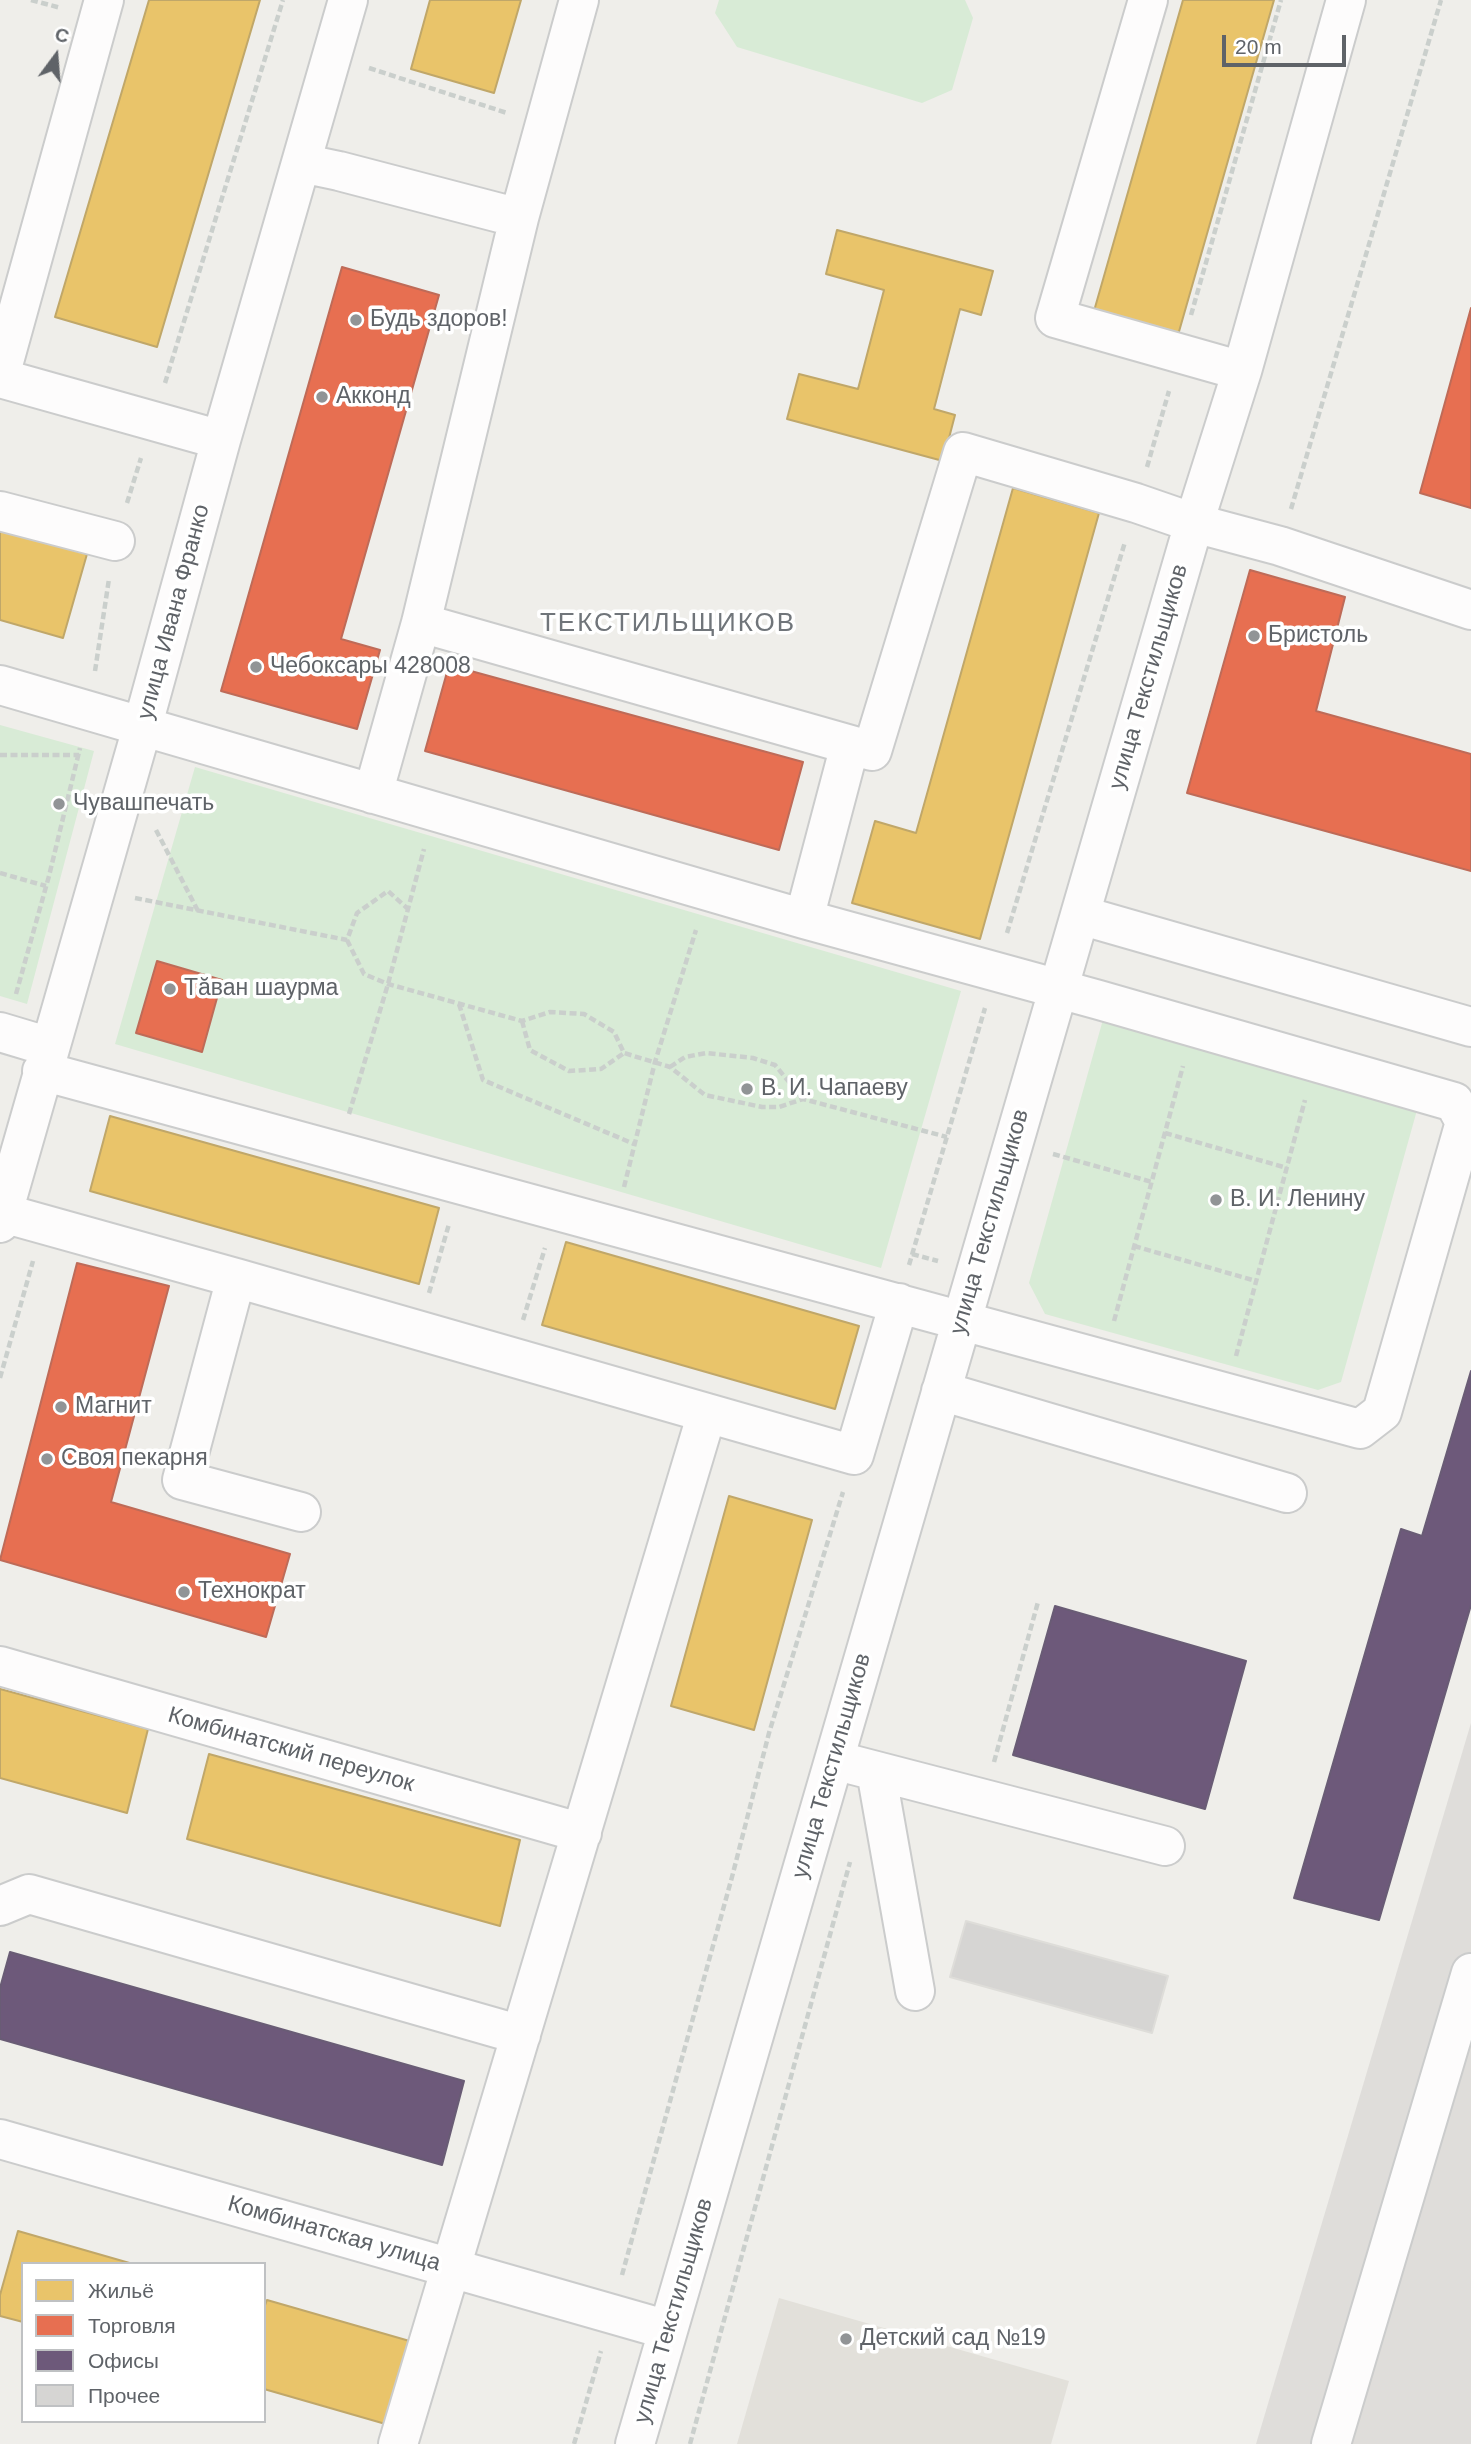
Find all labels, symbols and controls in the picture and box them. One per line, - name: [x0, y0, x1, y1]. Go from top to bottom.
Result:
- north arrow: [21, 21, 91, 91]
- scale bar: [1226, 21, 1350, 65]
- text: С: [52, 23, 71, 47]
- text: 20 m: [1235, 35, 1282, 58]
- place label: Будь здоров!: [370, 306, 508, 334]
- marker: Будь здоров!: [348, 312, 364, 328]
- place label: Акконд: [336, 383, 411, 411]
- marker: Акконд: [314, 389, 330, 405]
- street label: улица Ивана Франко: [132, 501, 216, 723]
- street label: улица Текстильщиков: [1104, 561, 1194, 793]
- district label: ТЕКСТИЛЬЩИКОВ: [542, 608, 794, 640]
- place label: Бристоль: [1268, 622, 1368, 650]
- marker: Бристоль: [1246, 628, 1262, 644]
- place label: Чебоксары 428008: [270, 653, 471, 681]
- marker: Чебоксары 428008: [248, 659, 264, 675]
- place label: Чувашпечать: [73, 790, 214, 818]
- marker: Чувашпечать: [51, 796, 67, 812]
- place label: Тӑван шаурма: [184, 975, 338, 1003]
- marker: Тӑван шаурма: [162, 981, 178, 997]
- place label: В. И. Чапаеву: [761, 1075, 908, 1103]
- marker: В. И. Чапаеву: [739, 1081, 755, 1097]
- street label: улица Текстильщиков: [945, 1106, 1035, 1338]
- place label: В. И. Ленину: [1230, 1186, 1365, 1214]
- marker: В. И. Ленину: [1208, 1192, 1224, 1208]
- place label: Магнит: [75, 1393, 152, 1421]
- marker: Магнит: [53, 1399, 69, 1415]
- place label: Своя пекарня: [61, 1445, 208, 1473]
- marker: Своя пекарня: [39, 1451, 55, 1467]
- place label: Технократ: [198, 1578, 306, 1606]
- marker: Технократ: [176, 1584, 192, 1600]
- street label: улица Текстильщиков: [787, 1650, 877, 1882]
- street label: Комбинатский переулок: [165, 1702, 417, 1798]
- street label: Комбинатская улица: [224, 2190, 444, 2278]
- street label: улица Текстильщиков: [629, 2195, 719, 2427]
- legend: [21, 2262, 266, 2423]
- text: Жильё: [88, 2279, 154, 2302]
- text: Торговля: [88, 2314, 176, 2337]
- place label: Детский сад №19: [860, 2325, 1046, 2353]
- marker: Детский сад №19: [838, 2331, 854, 2347]
- text: Офисы: [88, 2349, 159, 2372]
- text: Прочее: [88, 2384, 160, 2407]

